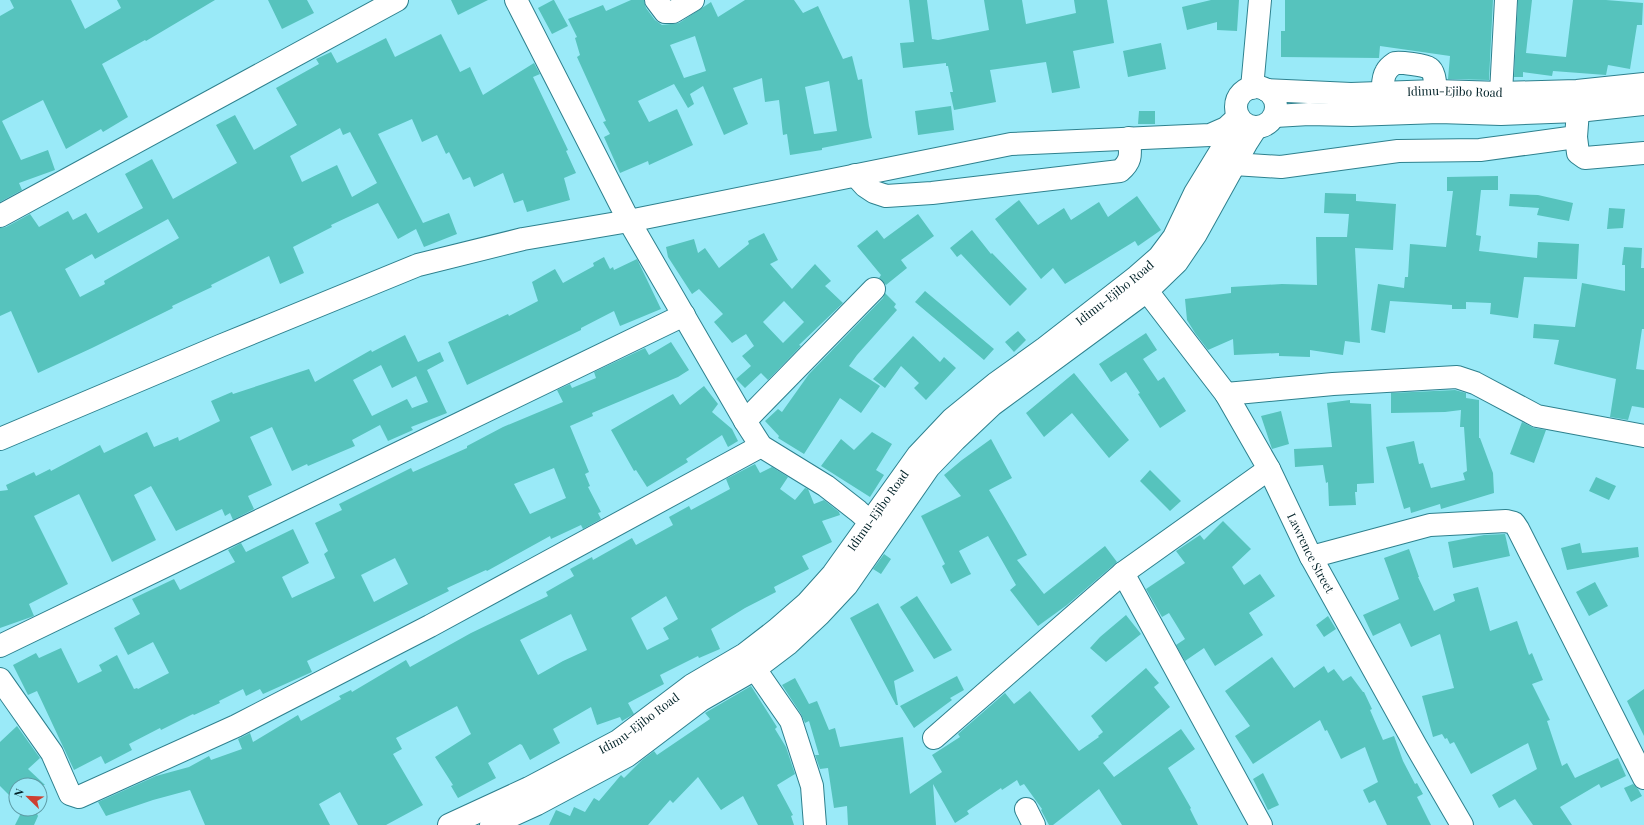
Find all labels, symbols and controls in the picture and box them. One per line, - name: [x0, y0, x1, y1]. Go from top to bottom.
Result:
- street label: Idimu-Ejibo Road: [1407, 82, 1503, 100]
- street label: Idimu-Ejibo Road: [1072, 256, 1157, 328]
- street label: Idimu-Ejibo Road: [843, 467, 912, 554]
- street label: Lawrence Street: [1284, 510, 1339, 596]
- street label: Idimu-Ejibo Road: [596, 689, 682, 757]
- north arrow: [8, 777, 48, 817]
- text: N: [10, 786, 27, 799]

